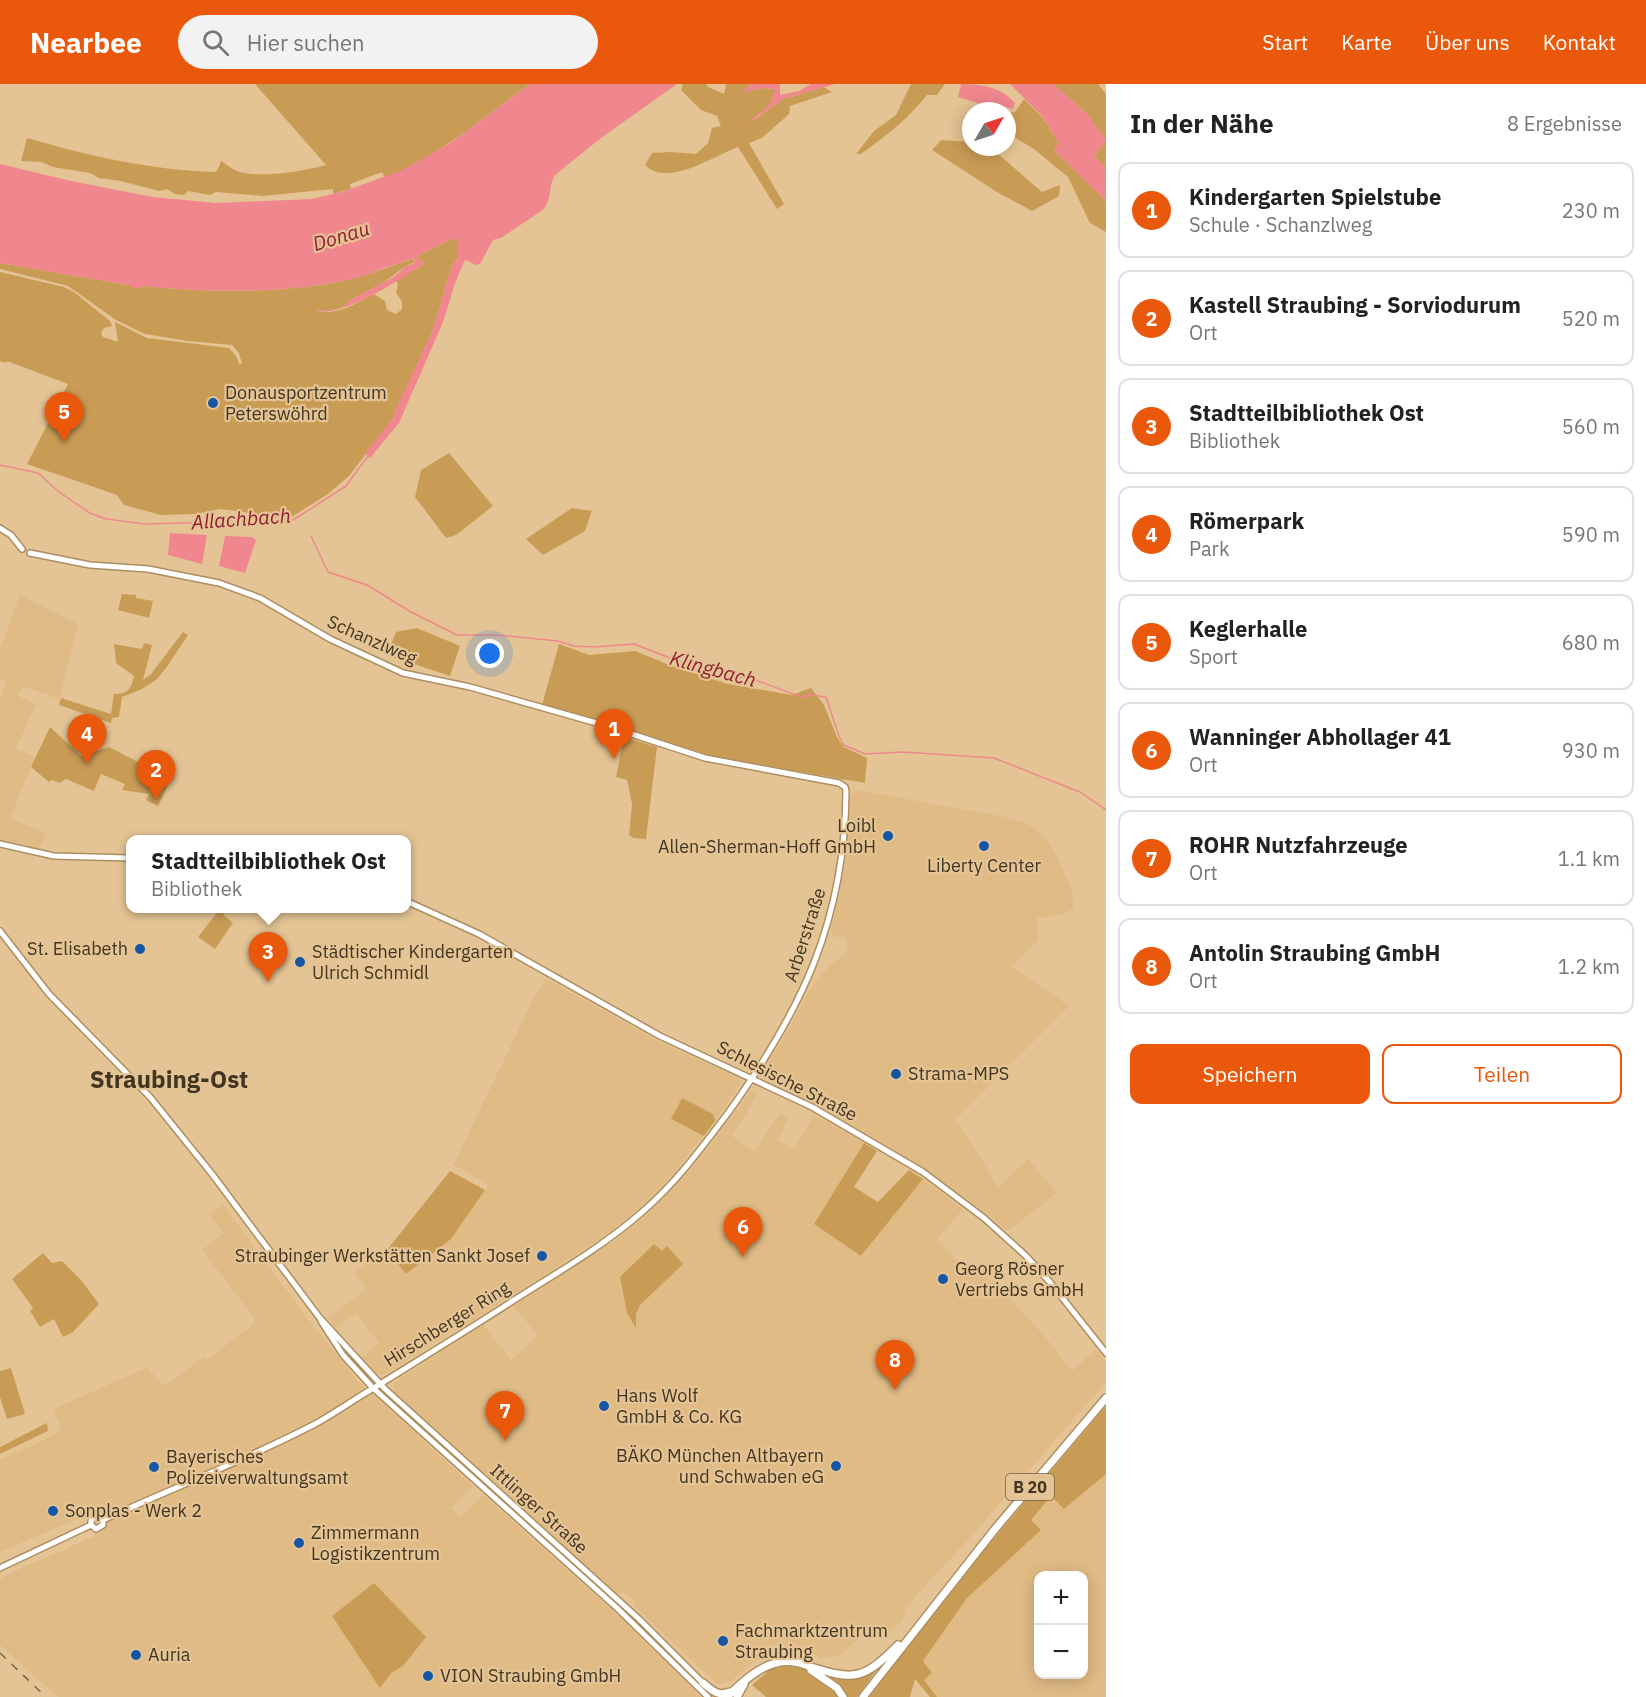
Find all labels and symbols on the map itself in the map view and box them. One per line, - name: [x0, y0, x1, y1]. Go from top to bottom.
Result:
- north arrow: [962, 102, 1016, 156]
- water label: Donau: [309, 214, 373, 257]
- place label: Donausportzentrum Peterswöhrd: [225, 381, 387, 425]
- pin: 5: [44, 392, 84, 442]
- marker: Donausportzentrum Peterswöhrd: [206, 396, 220, 410]
- water label: Allachbach: [189, 502, 292, 536]
- street label: Schanzlweg: [324, 610, 421, 670]
- your location: [475, 639, 504, 668]
- water label: Klingbach: [667, 644, 759, 693]
- pin: 1: [594, 710, 634, 759]
- pin: 4: [68, 714, 106, 764]
- pin: 2: [136, 750, 176, 800]
- place label: Loibl Allen-Sherman-Hoff GmbH: [658, 814, 876, 858]
- marker: Loibl Allen-Sherman-Hoff GmbH: [881, 829, 895, 843]
- marker: Liberty Center: [977, 839, 991, 853]
- place label: Liberty Center: [927, 854, 1041, 877]
- street label: Arberstraße: [779, 885, 831, 985]
- pin: 3: [248, 932, 288, 982]
- place label: St. Elisabeth: [27, 937, 128, 960]
- place label: Städtischer Kindergarten Ulrich Schmidl: [312, 940, 513, 984]
- marker: St. Elisabeth: [133, 942, 147, 956]
- marker: Städtischer Kindergarten Ulrich Schmidl: [293, 955, 307, 969]
- street label: Schlesische Straße: [713, 1035, 861, 1126]
- place label: Strama-MPS: [908, 1062, 1009, 1085]
- district label: Straubing-Ost: [90, 1063, 248, 1095]
- marker: Strama-MPS: [889, 1067, 903, 1081]
- pin: 6: [724, 1208, 762, 1257]
- place label: Straubinger Werkstätten Sankt Josef: [235, 1244, 530, 1267]
- marker: Straubinger Werkstätten Sankt Josef: [535, 1249, 549, 1263]
- place label: Georg Rösner Vertriebs GmbH: [955, 1257, 1084, 1301]
- marker: Georg Rösner Vertriebs GmbH: [936, 1272, 950, 1286]
- street label: Hirschberger Ring: [379, 1275, 514, 1372]
- pin: 8: [876, 1340, 914, 1390]
- place label: Hans Wolf GmbH & Co. KG: [616, 1384, 742, 1428]
- pin: 7: [486, 1392, 524, 1441]
- marker: Hans Wolf GmbH & Co. KG: [597, 1399, 611, 1413]
- place label: BÄKO München Altbayern und Schwaben eG: [616, 1444, 824, 1488]
- place label: Bayerisches Polizeiverwaltungsamt: [166, 1445, 349, 1489]
- street label: Ittlinger Straße: [486, 1459, 593, 1559]
- marker: BÄKO München Altbayern und Schwaben eG: [829, 1459, 843, 1473]
- marker: Bayerisches Polizeiverwaltungsamt: [147, 1460, 161, 1474]
- road number: B 20: [1006, 1474, 1054, 1500]
- place label: Sonplas - Werk 2: [65, 1499, 202, 1522]
- marker: Sonplas - Werk 2: [46, 1504, 60, 1518]
- place label: Zimmermann Logistikzentrum: [311, 1521, 440, 1565]
- marker: Zimmermann Logistikzentrum: [292, 1536, 306, 1550]
- place label: Fachmarktzentrum Straubing: [735, 1619, 888, 1663]
- marker: Fachmarktzentrum Straubing: [716, 1634, 730, 1648]
- place label: Auria: [148, 1643, 191, 1666]
- marker: Auria: [129, 1648, 143, 1662]
- place label: VION Straubing GmbH: [440, 1664, 621, 1687]
- marker: VION Straubing GmbH: [421, 1669, 435, 1683]

